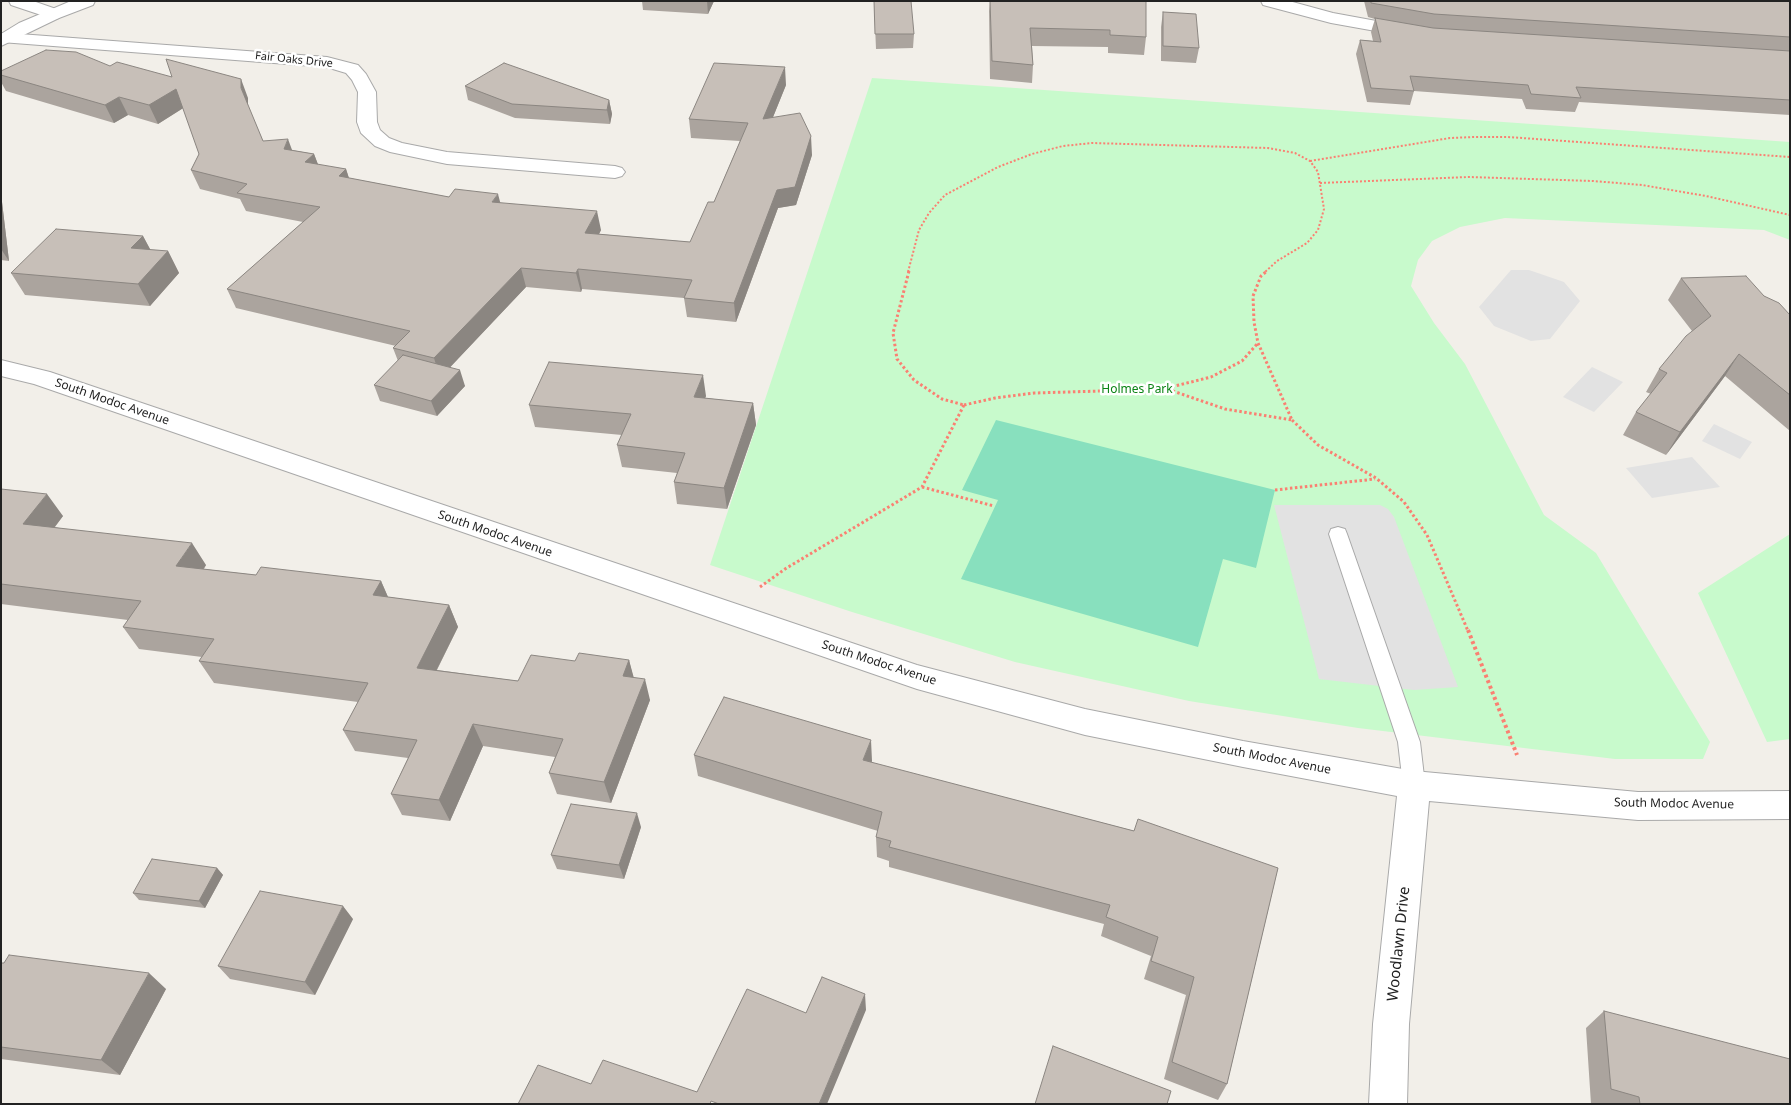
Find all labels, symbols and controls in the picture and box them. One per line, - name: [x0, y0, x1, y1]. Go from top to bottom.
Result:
- street label: Fair Oaks Drive: [254, 49, 334, 71]
- street label: South Modoc Avenue: [53, 376, 171, 428]
- park label: Holmes Park: [1101, 383, 1173, 397]
- street label: South Modoc Avenue: [436, 508, 554, 560]
- street label: South Modoc Avenue: [820, 638, 938, 688]
- street label: South Modoc Avenue: [1212, 740, 1332, 778]
- street label: South Modoc Avenue: [1614, 796, 1734, 812]
- street label: Woodlawn Drive: [1384, 886, 1414, 1002]

